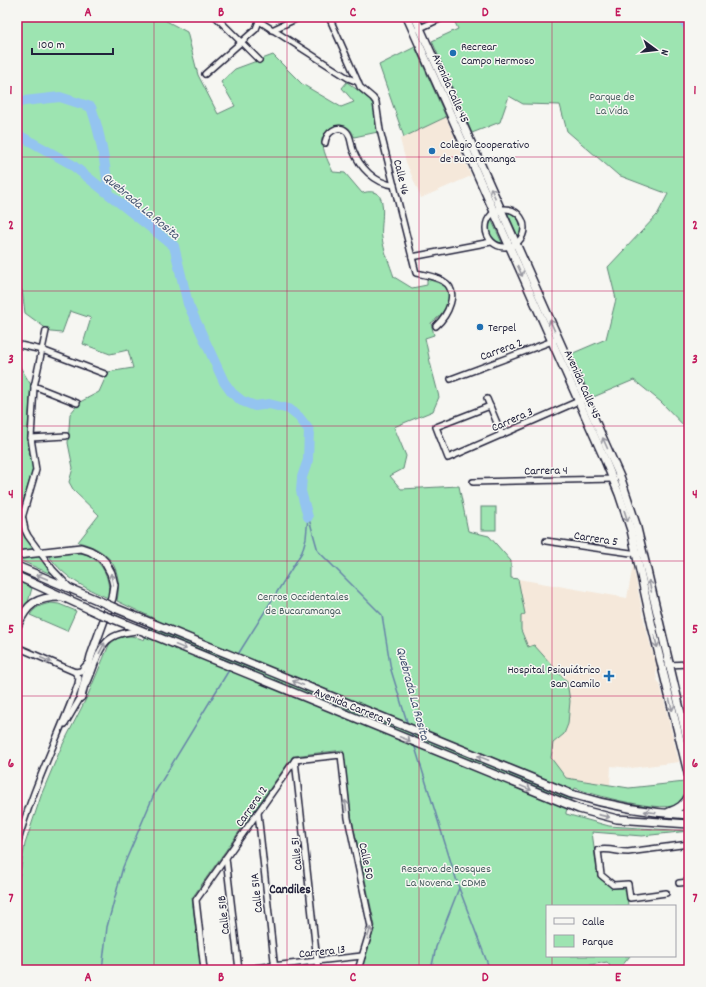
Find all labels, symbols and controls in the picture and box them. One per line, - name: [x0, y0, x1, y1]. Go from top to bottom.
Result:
- text: A: [84, 4, 92, 23]
- text: B: [218, 4, 224, 23]
- text: C: [350, 4, 357, 23]
- text: D: [482, 4, 489, 23]
- text: E: [615, 4, 622, 23]
- scale bar: [32, 30, 113, 56]
- north arrow: [636, 30, 676, 70]
- text: 100 m: [38, 37, 65, 54]
- place label: Recrear Campo Hermoso: [461, 39, 534, 70]
- text: N: [655, 47, 672, 57]
- marker: Recrear Campo Hermoso: [448, 48, 458, 58]
- street label: Avenida Calle 45: [427, 51, 473, 126]
- text: 1: [10, 82, 13, 101]
- text: 1: [694, 82, 697, 101]
- park label: Parque de La Vida: [590, 89, 634, 120]
- place label: Colegio Cooperativo de Bucaramanga: [440, 137, 529, 168]
- marker: Colegio Cooperativo de Bucaramanga: [427, 146, 437, 156]
- street label: Calle 46: [388, 158, 413, 197]
- water label: Quebrada La Rosita: [98, 169, 184, 246]
- one-way arrow: [489, 187, 497, 199]
- text: 2: [8, 217, 14, 236]
- text: 2: [692, 217, 698, 236]
- one-way arrow: [517, 265, 524, 277]
- one-way arrow: [548, 319, 555, 331]
- place label: Terpel: [488, 320, 516, 337]
- marker: Terpel: [475, 322, 485, 332]
- street label: Carrera 2: [478, 335, 525, 366]
- street label: Avenida Calle 45: [559, 347, 605, 422]
- text: 3: [8, 351, 14, 370]
- text: 3: [692, 351, 698, 370]
- street label: Carrera 3: [489, 404, 536, 437]
- one-way arrow: [601, 438, 608, 450]
- street label: Carrera 4: [524, 463, 568, 480]
- text: 4: [8, 486, 14, 505]
- text: 4: [692, 486, 698, 505]
- one-way arrow: [623, 509, 630, 522]
- street label: Carrera 5: [573, 528, 619, 551]
- one-way arrow: [37, 573, 49, 580]
- one-way arrow: [108, 573, 116, 586]
- one-way arrow: [646, 580, 654, 593]
- park label: Cerros Occidentales de Bucaramanga: [257, 589, 349, 620]
- text: 5: [8, 621, 14, 640]
- text: 5: [692, 621, 698, 640]
- one-way arrow: [652, 635, 660, 648]
- one-way arrow: [99, 642, 106, 654]
- one-way arrow: [175, 644, 187, 651]
- water label: Quebrada La Rosita: [390, 645, 433, 743]
- one-way arrow: [39, 656, 51, 664]
- place label: Hospital Psiquiátrico San Camilo: [507, 662, 600, 693]
- marker: Hospital Psiquiátrico San Camilo: [603, 670, 615, 682]
- one-way arrow: [293, 678, 305, 686]
- street label: Avenida Carrera 9: [311, 684, 394, 731]
- one-way arrow: [668, 698, 675, 711]
- one-way arrow: [399, 736, 411, 743]
- one-way arrow: [478, 754, 490, 761]
- text: 6: [8, 755, 15, 774]
- text: 6: [692, 755, 699, 774]
- street label: Carrera 12: [232, 783, 273, 831]
- one-way arrow: [519, 785, 531, 793]
- one-way arrow: [343, 800, 350, 813]
- one-way arrow: [644, 808, 657, 816]
- one-way arrow: [597, 813, 610, 821]
- street label: Calle 51: [287, 836, 308, 871]
- street label: Calle 50: [353, 841, 378, 881]
- park label: Reserva de Bosques La Novena - CDMB: [401, 861, 491, 892]
- street label: Calle 51A: [247, 872, 268, 914]
- district label: Candiles: [269, 881, 311, 900]
- text: 7: [9, 890, 14, 909]
- text: 7: [693, 890, 698, 909]
- street label: Calle 51B: [214, 894, 235, 935]
- legend: [546, 905, 676, 957]
- text: Calle: [582, 914, 605, 931]
- one-way arrow: [366, 927, 373, 940]
- text: Parque: [582, 934, 613, 951]
- street label: Carrera 13: [298, 942, 346, 963]
- text: A: [84, 969, 92, 987]
- text: B: [218, 969, 224, 987]
- text: C: [350, 969, 357, 987]
- text: D: [482, 969, 489, 987]
- text: E: [615, 969, 622, 987]

